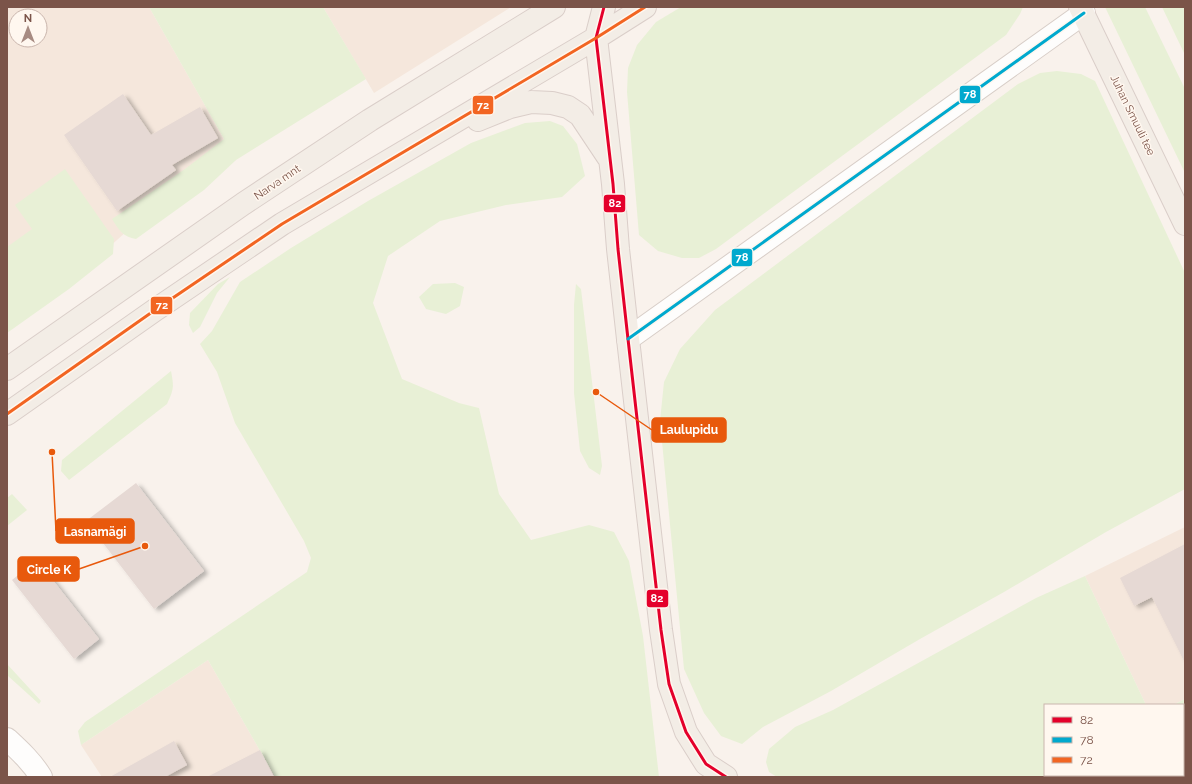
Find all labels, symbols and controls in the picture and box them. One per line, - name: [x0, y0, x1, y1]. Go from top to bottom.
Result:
- north arrow: [8, 8, 48, 48]
- text: N: [24, 12, 32, 25]
- street label: Juhan Smuuli tee: [1107, 73, 1158, 158]
- line badge: 78: [959, 85, 981, 104]
- text: 78: [964, 88, 977, 101]
- line badge: 72: [472, 95, 494, 115]
- text: 72: [477, 99, 489, 112]
- street label: Narva mnt: [252, 162, 303, 203]
- line badge: 82: [603, 194, 626, 213]
- text: 82: [609, 197, 621, 210]
- line badge: 78: [731, 248, 753, 267]
- text: 78: [736, 251, 749, 264]
- line badge: 72: [150, 296, 173, 315]
- text: 72: [156, 299, 168, 312]
- callout: Laulupidu: [652, 418, 726, 442]
- text: Laulupidu: [660, 423, 718, 437]
- callout: Lasnamägi: [56, 519, 134, 543]
- text: Lasnamägi: [64, 525, 126, 539]
- callout: Circle K: [18, 557, 79, 581]
- text: Circle K: [27, 563, 72, 577]
- line badge: 82: [646, 589, 669, 608]
- text: 82: [651, 592, 663, 605]
- legend: [1044, 704, 1184, 776]
- text: 82: [1080, 713, 1093, 727]
- text: 78: [1080, 733, 1094, 747]
- text: 72: [1080, 753, 1093, 767]

